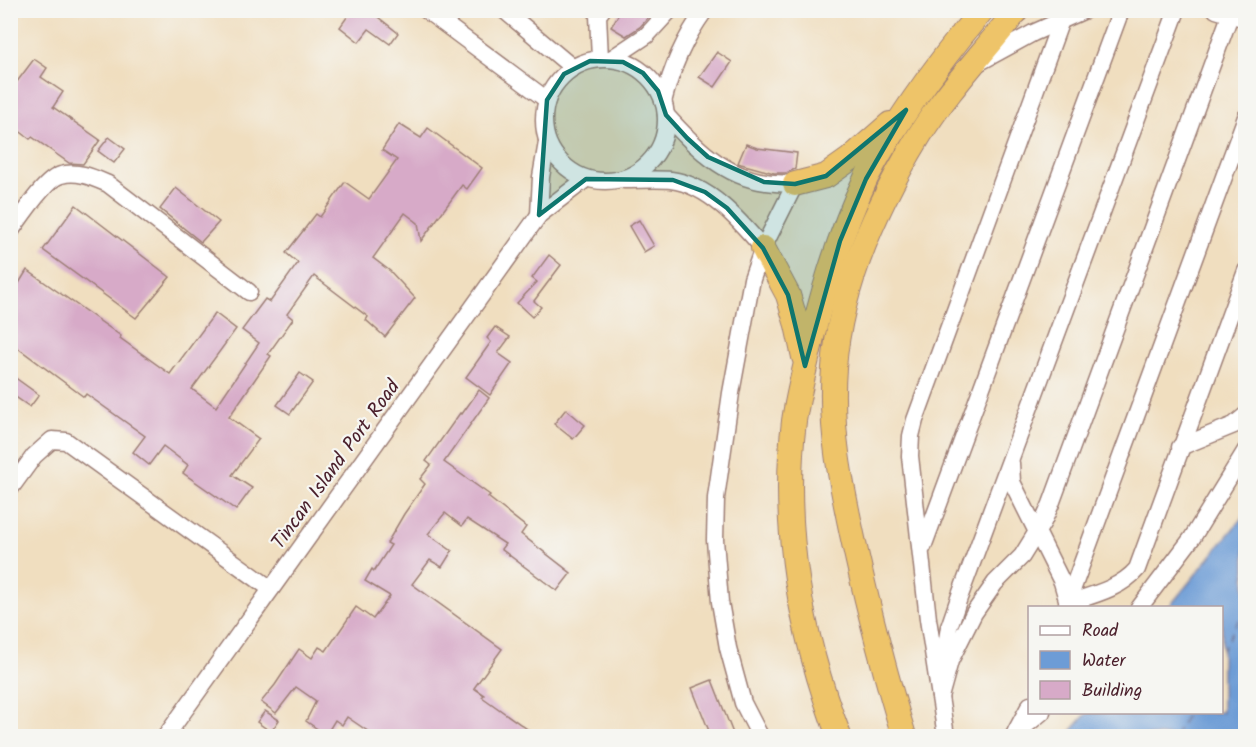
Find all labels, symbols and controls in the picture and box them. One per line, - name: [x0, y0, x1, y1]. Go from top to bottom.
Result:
- street label: Tincan Island Port Road: [264, 373, 410, 557]
- legend: [1028, 606, 1223, 714]
- text: Road: [1082, 617, 1119, 646]
- text: Water: [1082, 647, 1127, 676]
- text: Building: [1082, 677, 1142, 706]

